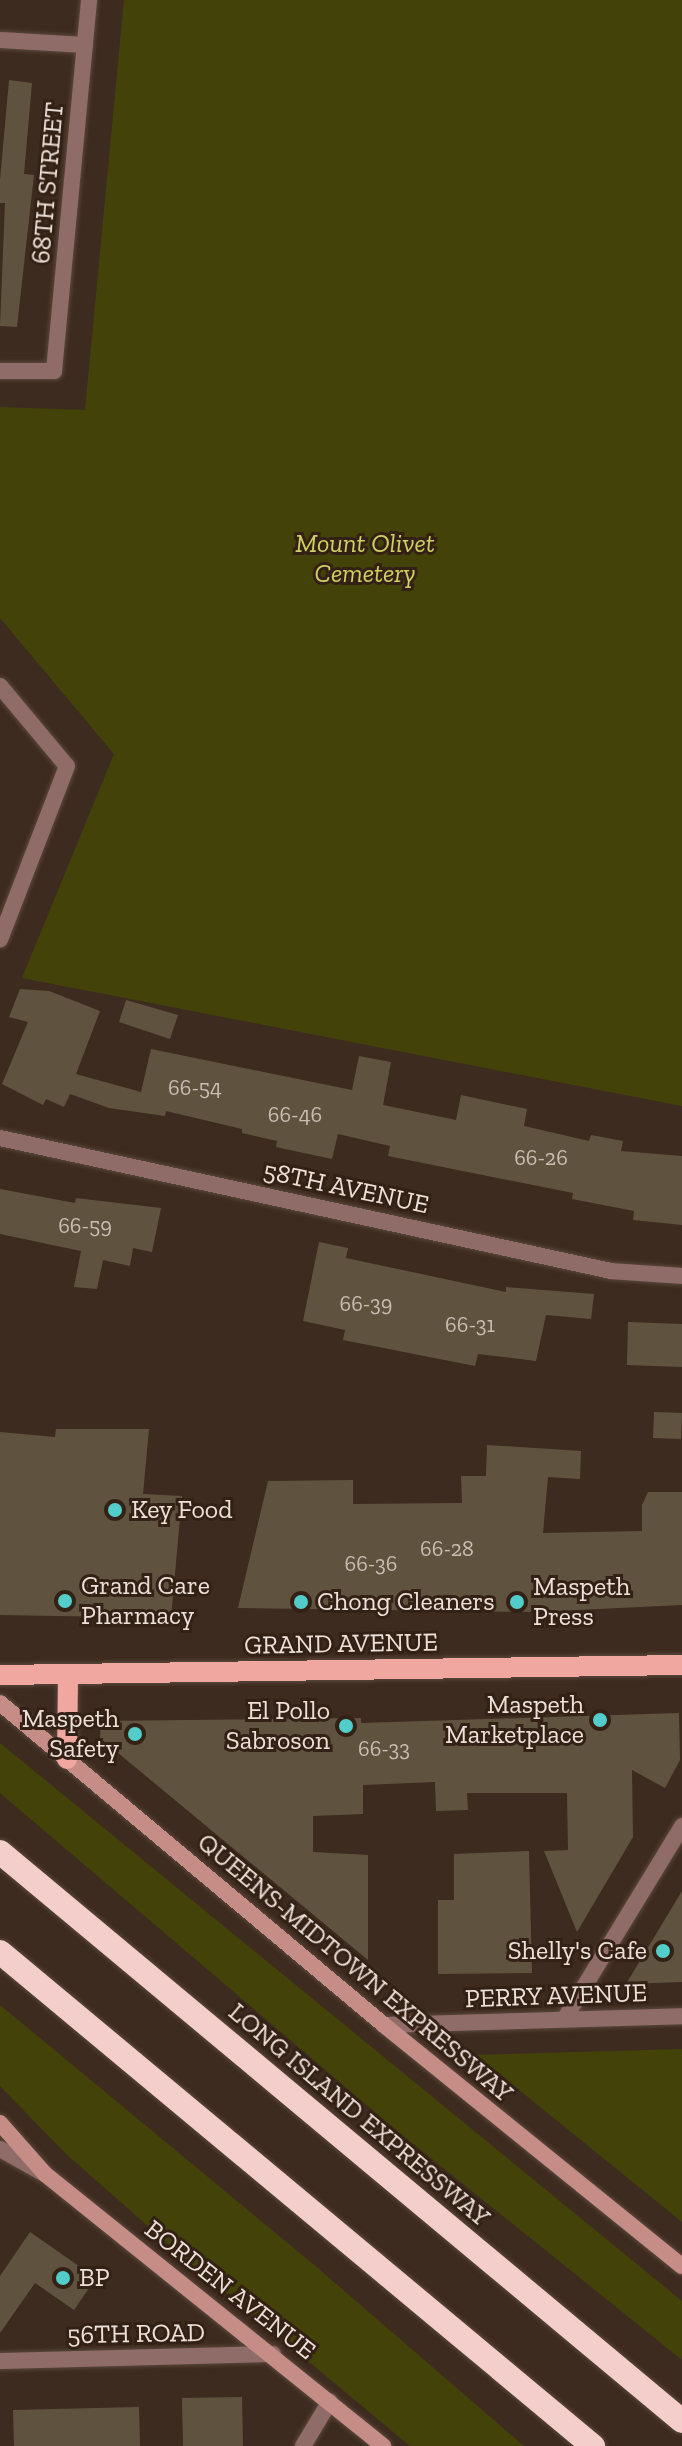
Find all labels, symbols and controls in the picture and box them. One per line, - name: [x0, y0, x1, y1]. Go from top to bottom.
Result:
- street label: 68TH STREET: [25, 101, 71, 265]
- park label: Mount Olivet Cemetery: [295, 528, 435, 590]
- house number: 66-54: [168, 1075, 222, 1101]
- house number: 66-46: [268, 1102, 322, 1128]
- house number: 66-26: [514, 1145, 568, 1171]
- street label: 58TH AVENUE: [260, 1155, 432, 1221]
- house number: 66-59: [58, 1213, 112, 1239]
- house number: 66-39: [340, 1291, 392, 1317]
- house number: 66-31: [445, 1312, 495, 1338]
- place label: Key Food: [131, 1494, 233, 1526]
- marker: Key Food: [106, 1501, 124, 1519]
- house number: 66-28: [420, 1536, 474, 1562]
- house number: 66-36: [345, 1551, 397, 1577]
- place label: Grand Care Pharmacy: [81, 1570, 210, 1632]
- place label: Maspeth Press: [533, 1571, 630, 1632]
- place label: Chong Cleaners: [317, 1586, 495, 1618]
- marker: Grand Care Pharmacy: [56, 1592, 74, 1610]
- marker: Chong Cleaners: [292, 1593, 310, 1611]
- marker: Maspeth Press: [508, 1593, 526, 1611]
- street label: GRAND AVENUE: [243, 1627, 439, 1661]
- place label: Maspeth Marketplace: [445, 1689, 584, 1750]
- place label: El Pollo Sabroson: [226, 1695, 330, 1756]
- place label: Maspeth Safety: [22, 1703, 119, 1764]
- marker: Maspeth Marketplace: [591, 1711, 609, 1729]
- marker: El Pollo Sabroson: [337, 1717, 355, 1735]
- marker: Maspeth Safety: [126, 1725, 144, 1743]
- house number: 66-33: [358, 1736, 410, 1762]
- street label: QUEENS-MIDTOWN EXPRESSWAY: [191, 1827, 519, 2109]
- place label: Shelly's Cafe: [508, 1935, 647, 1967]
- marker: Shelly's Cafe: [654, 1942, 672, 1960]
- street label: PERRY AVENUE: [464, 1977, 648, 2015]
- street label: LONG ISLAND EXPRESSWAY: [222, 1997, 496, 2233]
- street label: BORDEN AVENUE: [138, 2213, 322, 2367]
- place label: BP: [79, 2262, 110, 2294]
- marker: BP: [54, 2269, 72, 2287]
- street label: 56TH ROAD: [67, 2317, 205, 2351]

